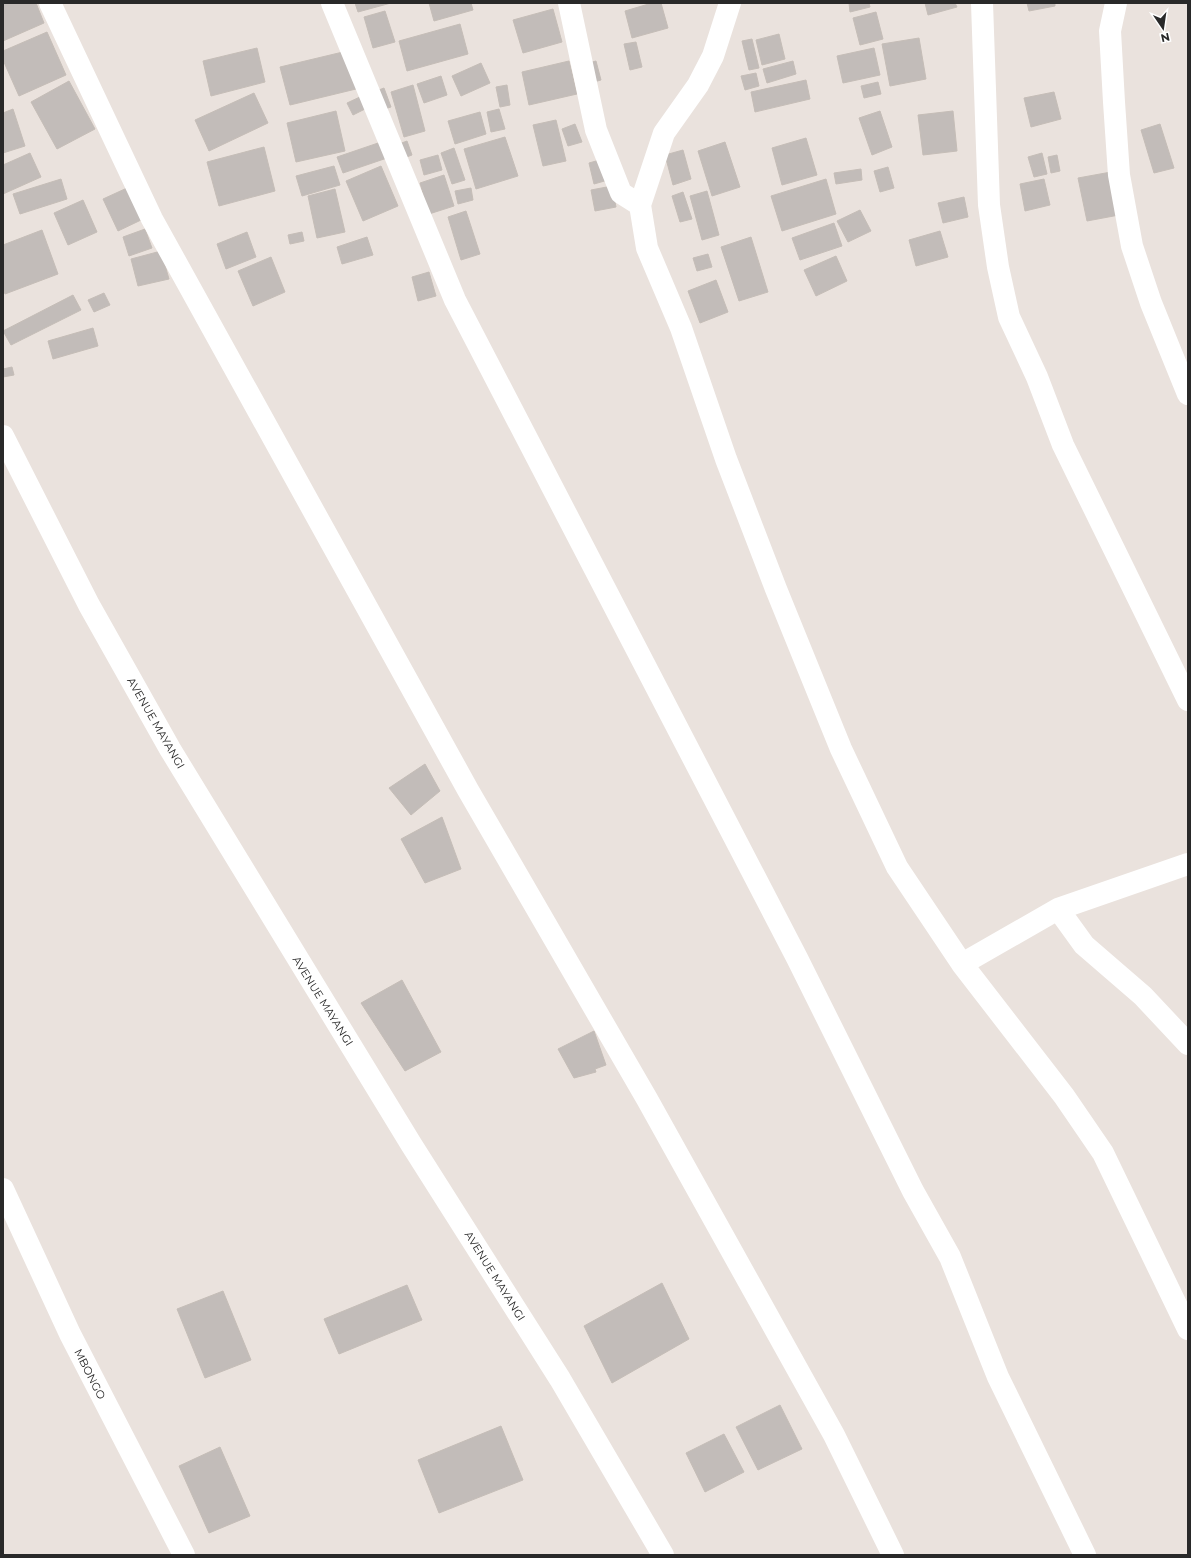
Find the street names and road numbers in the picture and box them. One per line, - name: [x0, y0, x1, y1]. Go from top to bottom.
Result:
- street label: AVENUE MAYANGI: [124, 675, 188, 771]
- street label: AVENUE MAYANGI: [290, 954, 356, 1048]
- street label: AVENUE MAYANGI: [462, 1229, 528, 1323]
- street label: MBONGO: [71, 1346, 109, 1402]

